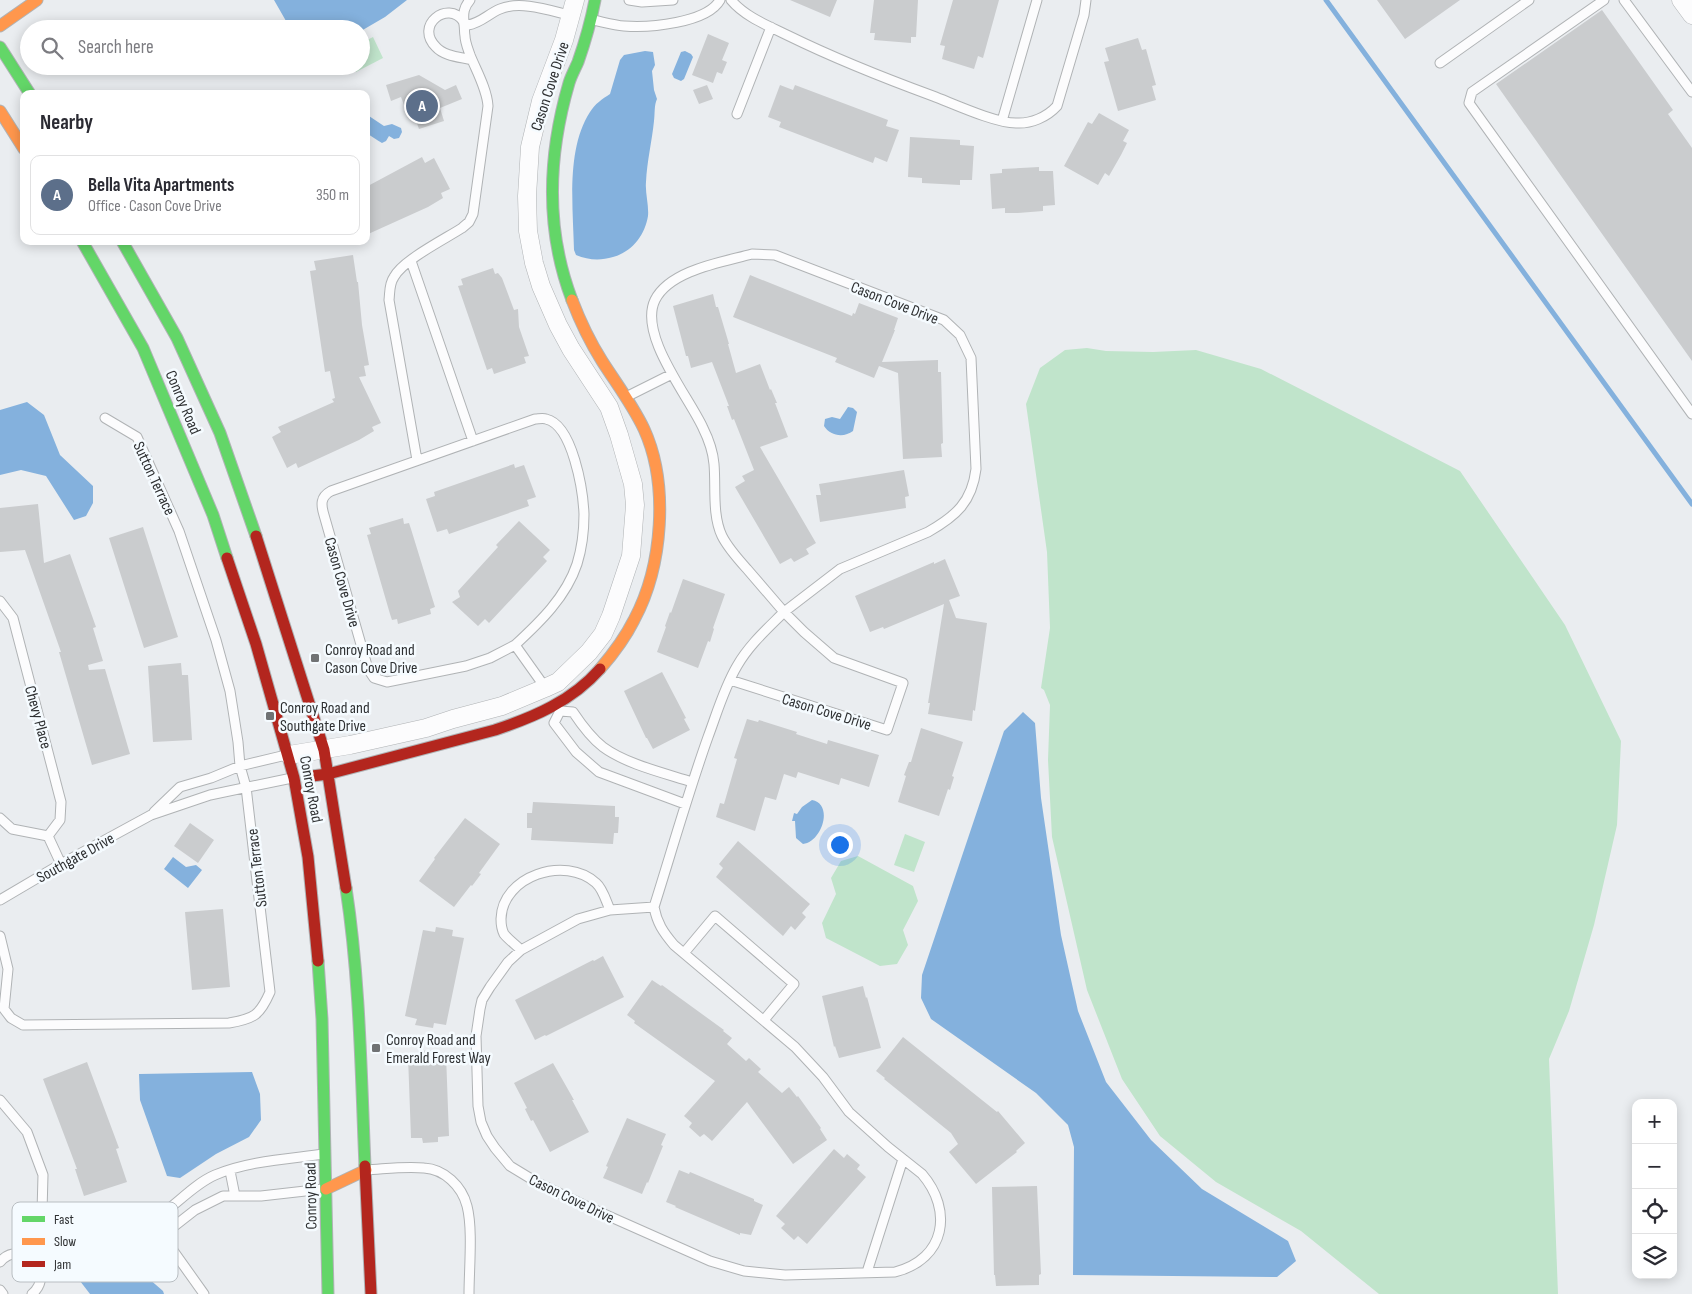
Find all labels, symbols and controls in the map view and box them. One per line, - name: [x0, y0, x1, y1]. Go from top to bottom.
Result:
- search box: [20, 20, 370, 75]
- icon: search: [38, 34, 66, 62]
- text: Search here: [78, 36, 154, 59]
- street label: Cason Cove Drive: [527, 40, 574, 133]
- pin: A: [406, 87, 438, 125]
- text: Nearby: [40, 110, 93, 135]
- text: Bella Vita Apartments: [88, 174, 234, 197]
- text: A: [53, 186, 61, 205]
- text: 350 m: [316, 186, 349, 205]
- text: Office · Cason Cove Drive: [88, 197, 222, 216]
- street label: Cason Cove Drive: [848, 278, 941, 329]
- street label: Conroy Road: [161, 368, 205, 437]
- street label: Sutton Terrace: [128, 439, 179, 518]
- street label: Cason Cove Drive: [320, 535, 363, 630]
- place label: Conroy Road and Cason Cove Drive: [325, 641, 418, 678]
- marker: Conroy Road and Cason Cove Drive: [309, 652, 321, 664]
- street label: Chevy Place: [20, 684, 55, 751]
- street label: Cason Cove Drive: [780, 690, 874, 735]
- place label: Conroy Road and Southgate Drive: [280, 699, 370, 736]
- marker: Conroy Road and Southgate Drive: [264, 710, 276, 722]
- street label: Conroy Road: [295, 754, 326, 824]
- street label: Sutton Terrace: [243, 827, 272, 908]
- street label: Southgate Drive: [34, 829, 118, 887]
- your location: [827, 832, 853, 858]
- place label: Conroy Road and Emerald Forest Way: [386, 1031, 491, 1068]
- marker: Conroy Road and Emerald Forest Way: [370, 1042, 382, 1054]
- map controls: [1632, 1099, 1677, 1279]
- button: +: [1632, 1099, 1677, 1144]
- button: −: [1632, 1144, 1677, 1189]
- street label: Conroy Road: [301, 1162, 322, 1230]
- street label: Cason Cove Drive: [526, 1171, 617, 1228]
- button: locate: [1632, 1189, 1677, 1234]
- legend: [12, 1202, 178, 1282]
- text: Fast: [54, 1211, 74, 1228]
- text: Slow: [54, 1233, 76, 1250]
- button: layers: [1632, 1234, 1677, 1279]
- text: Jam: [53, 1256, 71, 1273]

